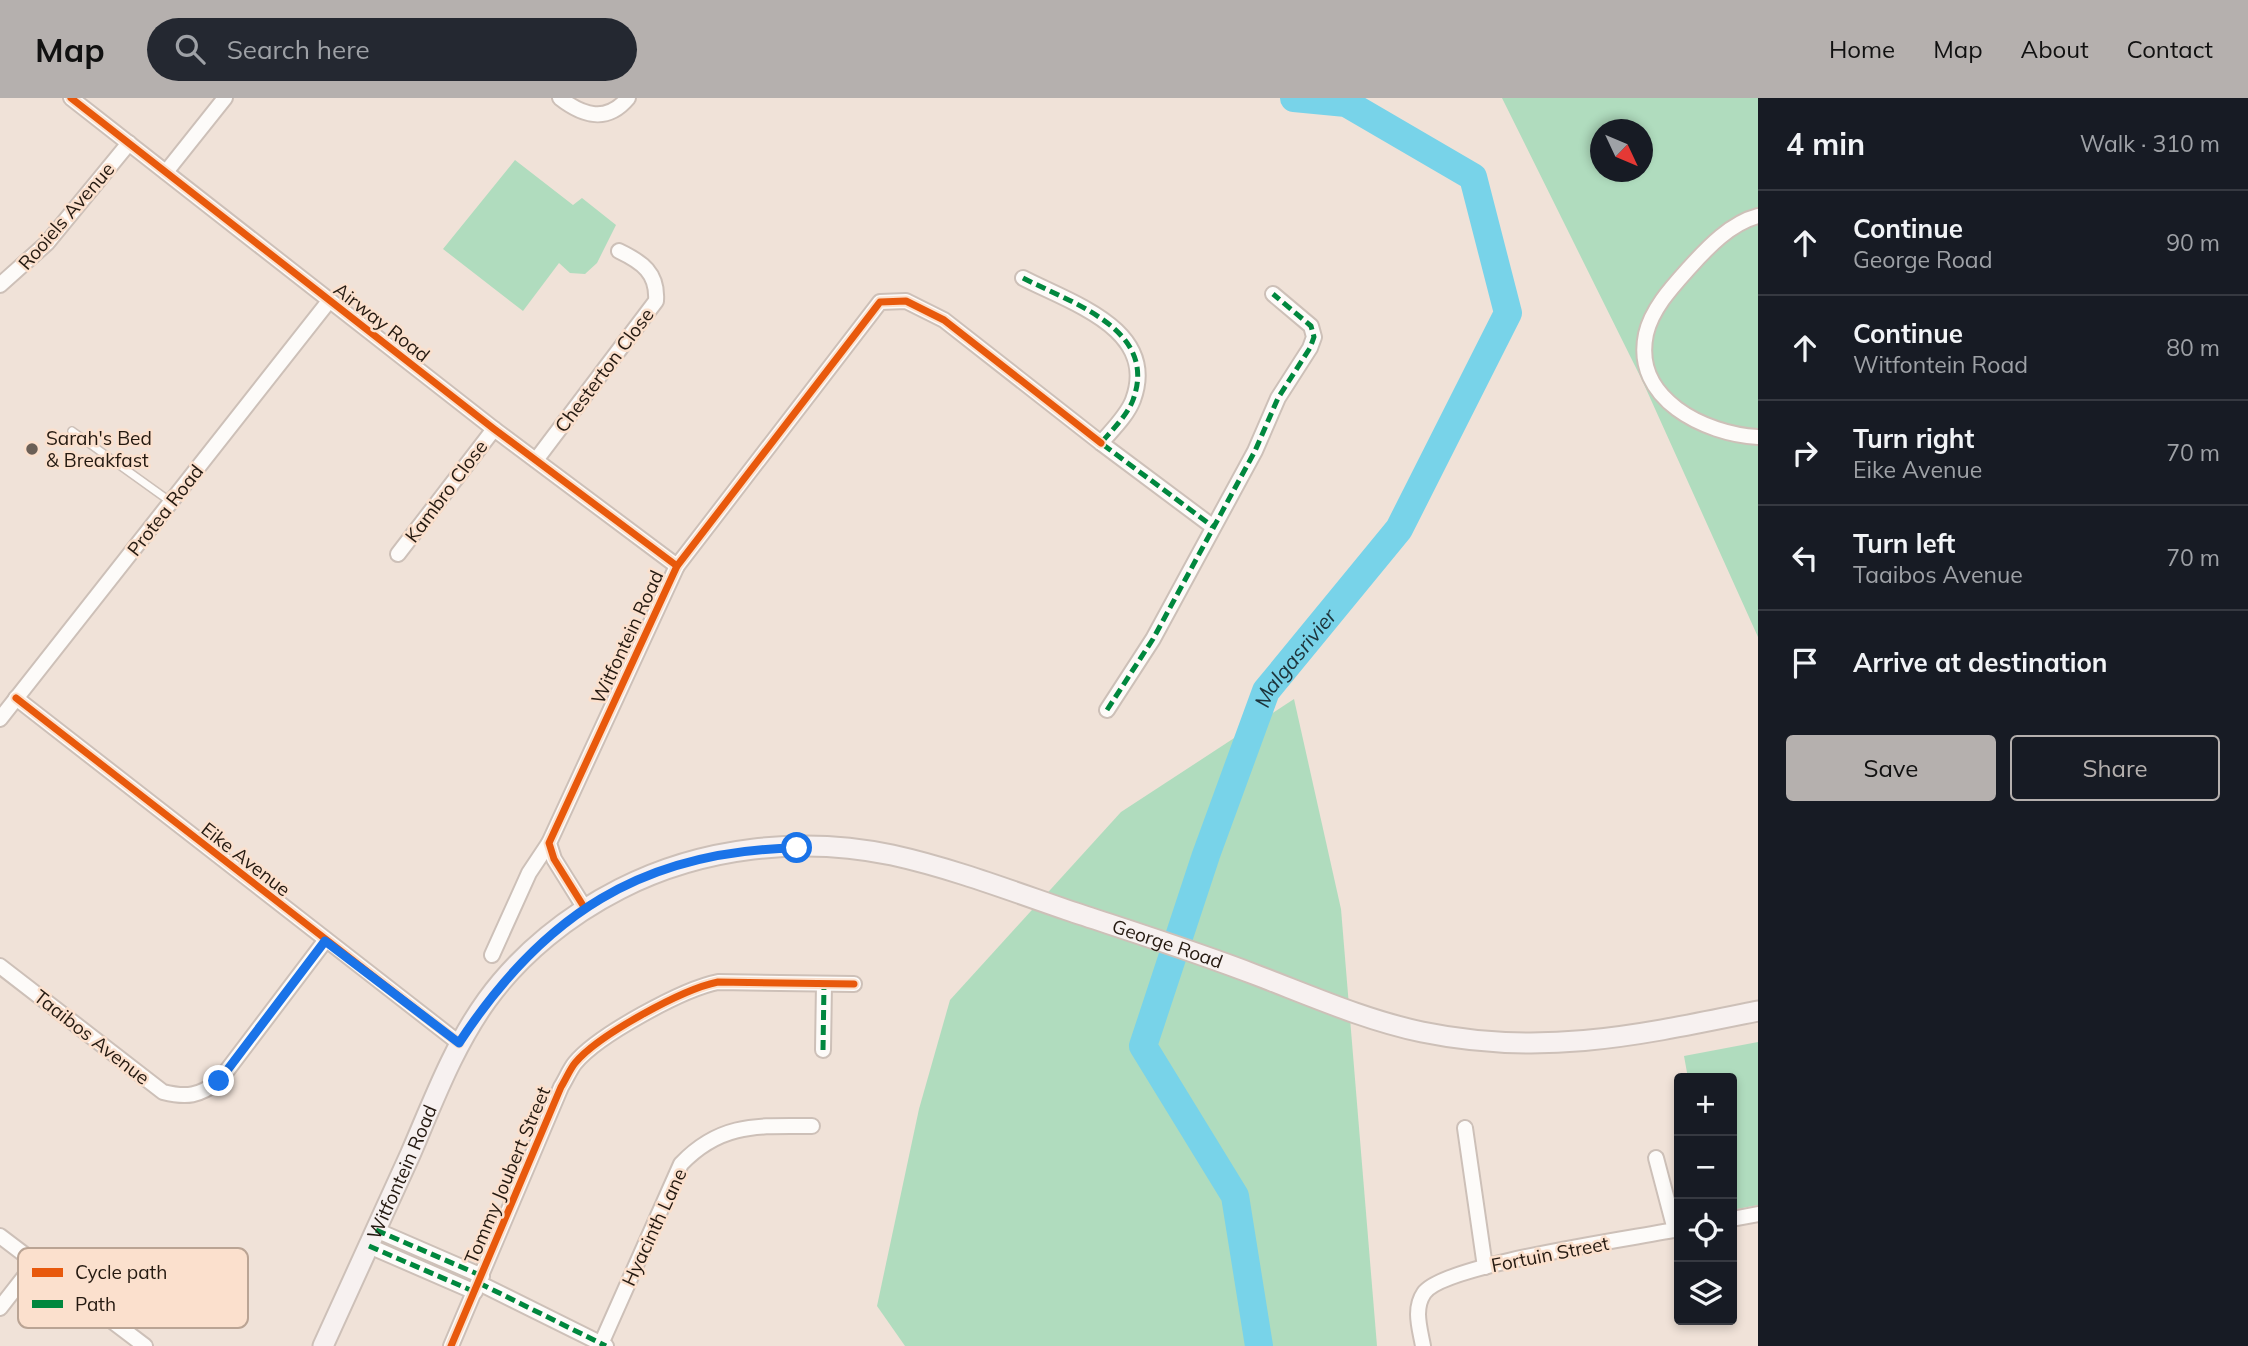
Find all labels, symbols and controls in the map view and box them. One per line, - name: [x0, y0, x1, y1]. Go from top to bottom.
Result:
- search box: [147, 18, 637, 81]
- text: Map: [35, 29, 105, 70]
- icon: search: [171, 30, 209, 68]
- text: Search here: [227, 33, 370, 66]
- text: Home: [1829, 34, 1895, 64]
- text: Map: [1933, 34, 1983, 64]
- text: About: [2021, 34, 2089, 64]
- text: Contact: [2127, 34, 2213, 64]
- north arrow: [1590, 119, 1653, 182]
- text: 4 min: [1786, 125, 1865, 163]
- text: Walk · 310 m: [2080, 129, 2220, 158]
- street label: Rooiels Avenue: [13, 157, 119, 275]
- text: Continue: [1853, 212, 1963, 245]
- icon: ahead: [1786, 224, 1824, 262]
- text: 90 m: [2166, 228, 2220, 257]
- text: George Road: [1853, 245, 1992, 274]
- street label: Airway Road: [329, 277, 435, 367]
- street label: Chesterton Close: [549, 303, 659, 437]
- text: Continue: [1853, 317, 1963, 350]
- icon: ahead: [1786, 329, 1824, 367]
- text: 80 m: [2166, 333, 2220, 362]
- text: Witfontein Road: [1853, 350, 2028, 379]
- text: Turn right: [1853, 422, 1974, 455]
- place label: Sarah's Bed & Breakfast: [46, 426, 152, 472]
- icon: right: [1786, 434, 1824, 472]
- street label: Kambro Close: [400, 435, 492, 547]
- text: 70 m: [2166, 438, 2220, 467]
- marker: Sarah's Bed & Breakfast: [24, 441, 40, 457]
- text: Eike Avenue: [1853, 455, 1982, 484]
- street label: Protea Road: [122, 459, 208, 561]
- text: Turn left: [1853, 527, 1955, 560]
- icon: left: [1786, 539, 1824, 577]
- text: 70 m: [2166, 543, 2220, 572]
- text: Taaibos Avenue: [1853, 560, 2023, 589]
- street label: Witfontein Road: [586, 566, 668, 708]
- water label: Malgasrivier: [1248, 602, 1342, 711]
- icon: arrive: [1786, 644, 1824, 682]
- text: Arrive at destination: [1853, 646, 2108, 679]
- button: Save: [1786, 735, 1996, 801]
- button: Share: [2010, 735, 2220, 801]
- street label: Eike Avenue: [197, 817, 295, 901]
- route start: [781, 832, 812, 863]
- street label: George Road: [1109, 914, 1226, 974]
- street label: Taaibos Avenue: [29, 984, 155, 1090]
- route end: [203, 1065, 234, 1096]
- map controls: [1674, 1073, 1737, 1325]
- button: +: [1674, 1073, 1737, 1136]
- street label: Tommy Joubert Street: [459, 1082, 555, 1267]
- street label: Witfontein Road: [361, 1101, 442, 1243]
- button: −: [1674, 1136, 1737, 1199]
- street label: Hyacinth Lane: [616, 1164, 692, 1290]
- button: locate: [1674, 1199, 1737, 1262]
- street label: Fortuin Street: [1489, 1231, 1611, 1277]
- legend: [18, 1248, 248, 1328]
- text: Cycle path: [75, 1260, 167, 1284]
- button: layers: [1674, 1262, 1737, 1325]
- text: Path: [75, 1292, 116, 1316]

